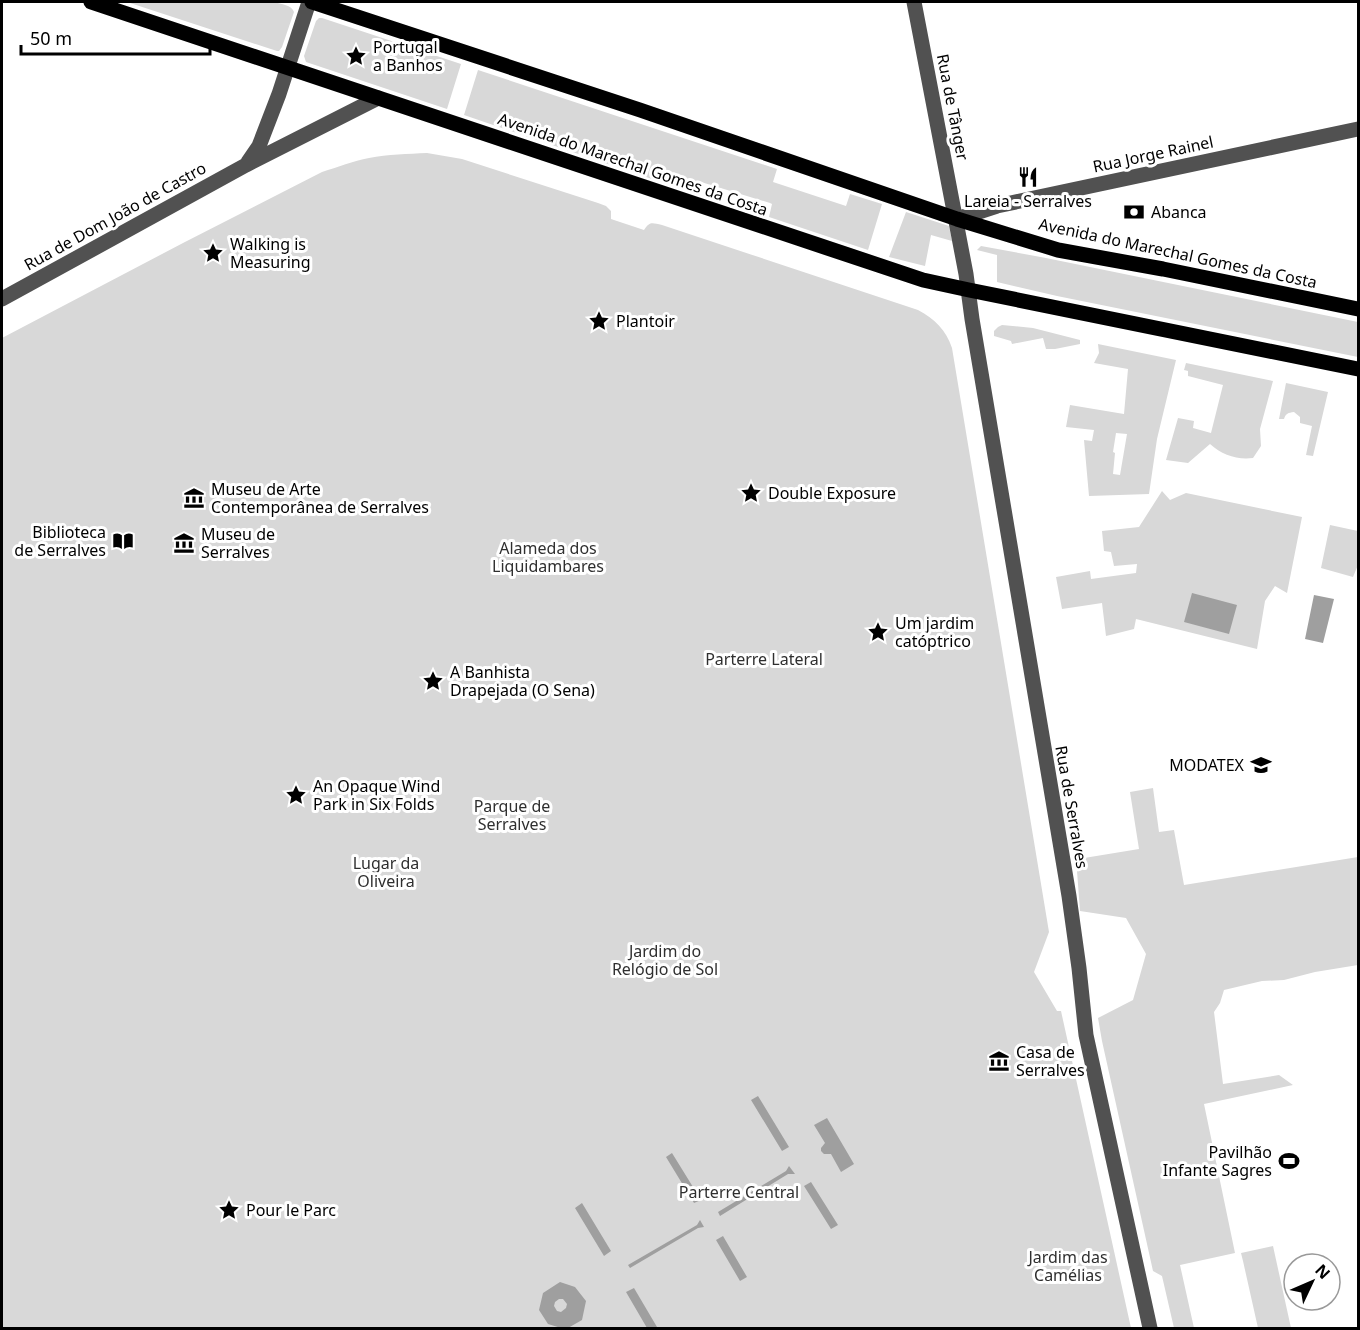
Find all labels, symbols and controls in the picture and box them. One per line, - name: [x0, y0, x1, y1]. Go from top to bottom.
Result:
- scale bar: [21, 18, 210, 56]
- text: 50 m: [30, 26, 72, 50]
- place label: Portugal a Banhos: [373, 36, 443, 76]
- place icon: Portugal a Banhos: [344, 44, 368, 68]
- street label: Rua de Tânger: [932, 52, 974, 162]
- street label: Avenida do Marechal Gomes da Costa: [495, 107, 771, 221]
- street label: Rua Jorge Rainel: [1091, 130, 1215, 178]
- street label: Rua de Dom João de Castro: [20, 157, 210, 275]
- restaurant icon: Lareia - Serralves: [1016, 165, 1040, 189]
- place label: Lareia - Serralves: [964, 190, 1092, 212]
- bank icon: Abanca: [1122, 200, 1146, 224]
- place label: Abanca: [1151, 201, 1207, 223]
- street label: Avenida do Marechal Gomes da Costa: [1037, 213, 1319, 293]
- place label: Walking is Measuring: [230, 233, 311, 273]
- place icon: Walking is Measuring: [201, 241, 225, 265]
- place icon: Plantoir: [587, 309, 611, 333]
- place label: Plantoir: [616, 310, 675, 332]
- place label: Museu de Arte Contemporânea de Serralves: [211, 478, 429, 518]
- place icon: Double Exposure: [739, 481, 763, 505]
- place label: Double Exposure: [768, 482, 896, 504]
- museum icon: Museu de Arte Contemporânea de Serralves: [182, 486, 206, 510]
- place label: Biblioteca de Serralves: [14, 521, 106, 561]
- place label: Museu de Serralves: [201, 523, 275, 563]
- library icon: Biblioteca de Serralves: [111, 529, 135, 553]
- museum icon: Museu de Serralves: [172, 531, 196, 555]
- park label: Alameda dos Liquidambares: [492, 537, 604, 577]
- place label: Um jardim catóptrico: [895, 612, 974, 652]
- place icon: Um jardim catóptrico: [866, 620, 890, 644]
- park label: Parterre Lateral: [705, 648, 823, 670]
- place label: A Banhista Drapejada (O Sena): [450, 661, 595, 701]
- place icon: A Banhista Drapejada (O Sena): [421, 669, 445, 693]
- street label: Rua de Serralves: [1050, 744, 1094, 870]
- school or university icon: MODATEX: [1249, 753, 1273, 777]
- place label: MODATEX: [1169, 754, 1245, 776]
- place label: An Opaque Wind Park in Six Folds: [313, 775, 440, 815]
- place icon: An Opaque Wind Park in Six Folds: [284, 783, 308, 807]
- park label: Parque de Serralves: [474, 795, 550, 835]
- park label: Lugar da Oliveira: [353, 852, 419, 892]
- park label: Jardim do Relógio de Sol: [612, 940, 718, 980]
- place label: Casa de Serralves: [1016, 1041, 1085, 1081]
- museum icon: Casa de Serralves: [987, 1049, 1011, 1073]
- place label: Pavilhão Infante Sagres: [1163, 1141, 1272, 1181]
- sports icon: Pavilhão Infante Sagres: [1277, 1149, 1301, 1173]
- park label: Parterre Central: [679, 1181, 799, 1203]
- place icon: Pour le Parc: [217, 1198, 241, 1222]
- place label: Pour le Parc: [246, 1199, 336, 1221]
- park label: Jardim das Camélias: [1026, 1246, 1108, 1286]
- north arrow: [1282, 1252, 1342, 1312]
- text: N: [1310, 1259, 1335, 1284]

